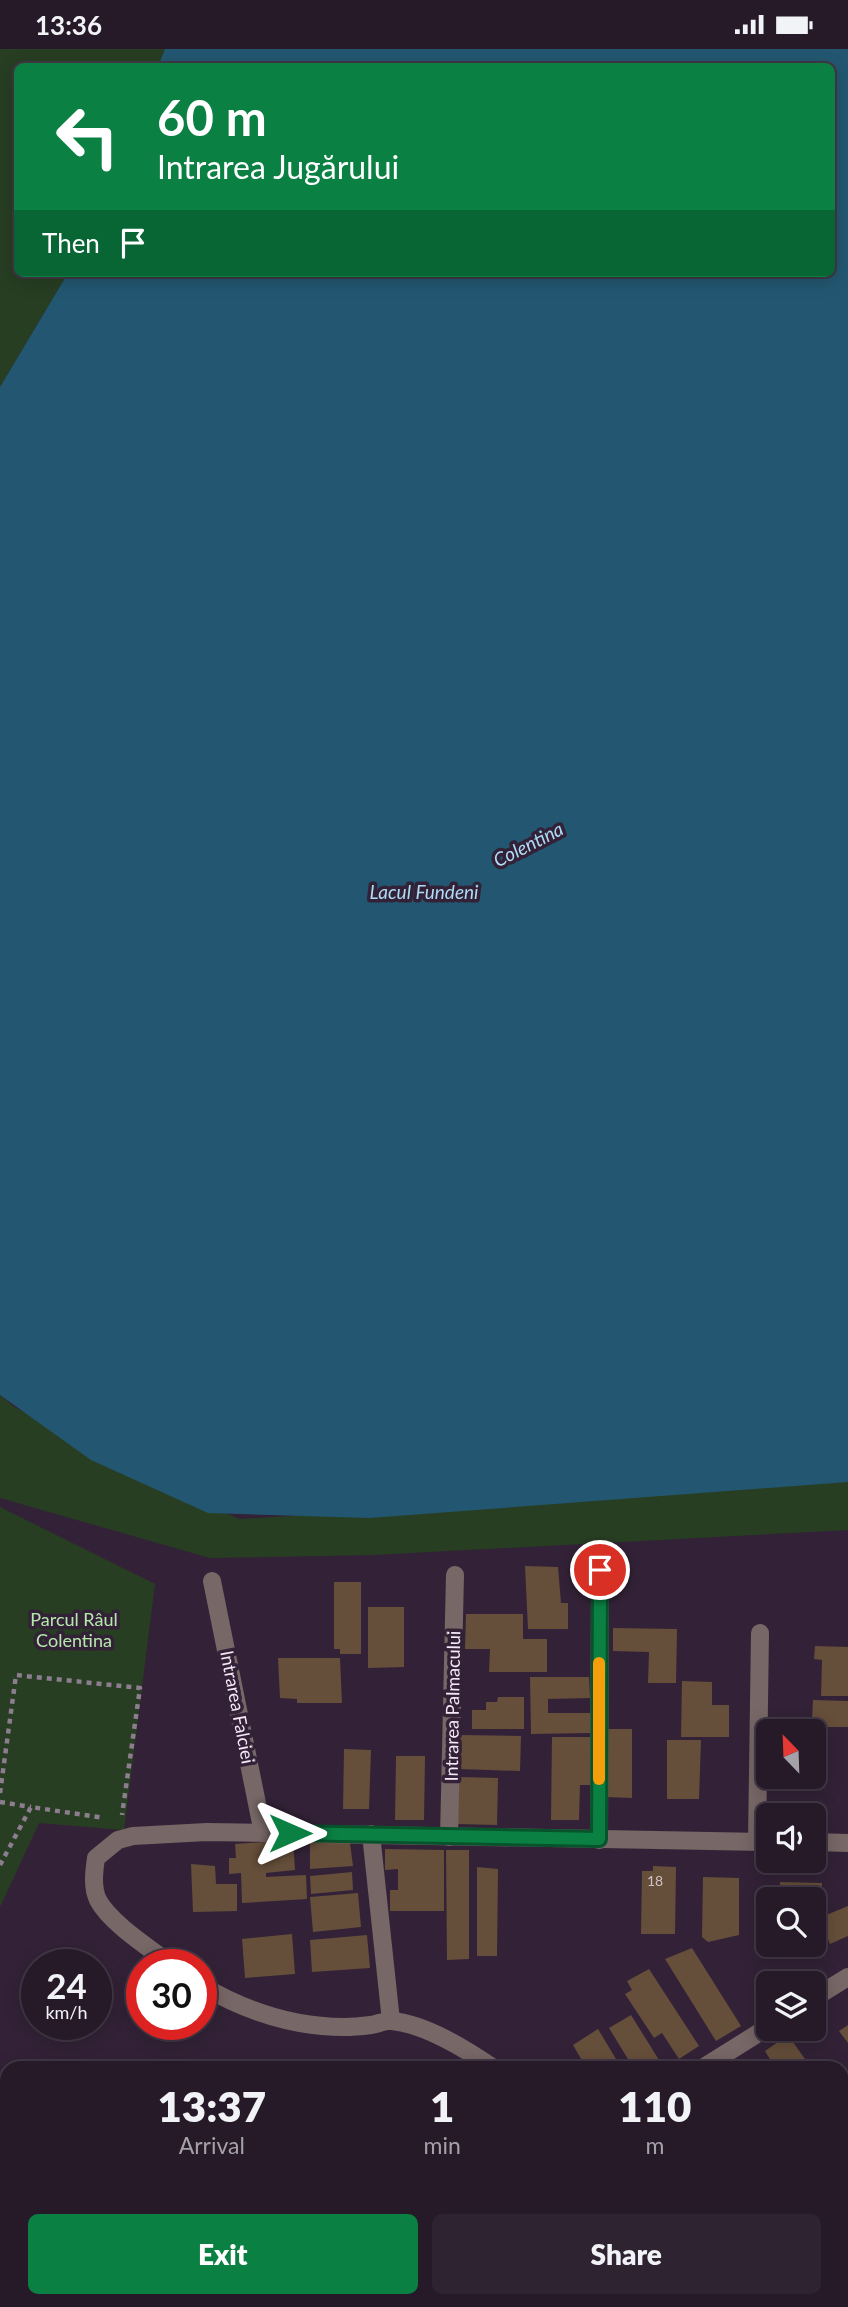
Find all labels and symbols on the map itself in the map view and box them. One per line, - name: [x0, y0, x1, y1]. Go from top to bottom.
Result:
- water label: Colentina: [489, 817, 567, 871]
- water label: Lacul Fundeni: [370, 880, 479, 903]
- pin: [570, 1540, 630, 1600]
- park label: Parcul Râul Colentina: [30, 1608, 118, 1651]
- street label: Intrarea Palmacului: [440, 1631, 464, 1781]
- street label: Intrarea Falciei: [216, 1649, 260, 1765]
- north arrow: [756, 1719, 826, 1789]
- position arrow: [253, 1796, 327, 1870]
- house number: 18: [647, 1872, 663, 1889]
- speed limit sign: 30: [126, 1949, 217, 2040]

